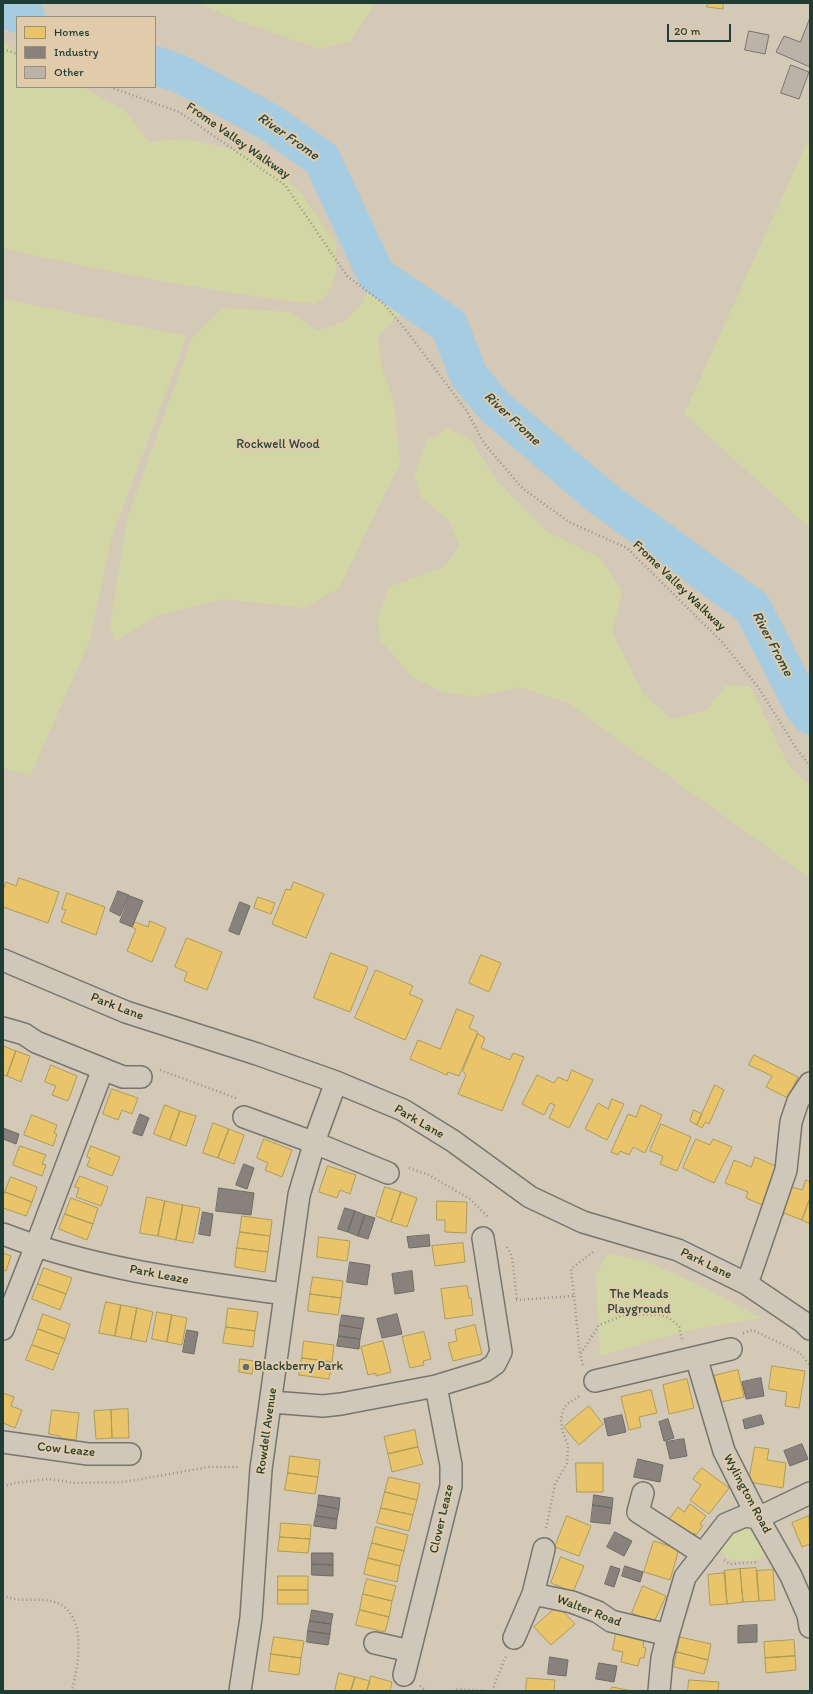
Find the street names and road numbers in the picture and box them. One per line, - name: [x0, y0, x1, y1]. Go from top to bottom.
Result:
- street label: Frome Valley Walkway: [183, 99, 293, 183]
- street label: Frome Valley Walkway: [629, 537, 729, 635]
- street label: Park Lane: [88, 990, 146, 1024]
- street label: Park Lane: [391, 1101, 447, 1143]
- street label: Park Lane: [678, 1245, 734, 1283]
- street label: Park Leaze: [128, 1262, 190, 1288]
- street label: Rowdell Avenue: [253, 1387, 281, 1475]
- street label: Cow Leaze: [36, 1439, 96, 1461]
- street label: Wylington Road: [719, 1452, 775, 1536]
- street label: Clover Leaze: [426, 1483, 458, 1555]
- street label: Walter Road: [554, 1591, 624, 1631]

